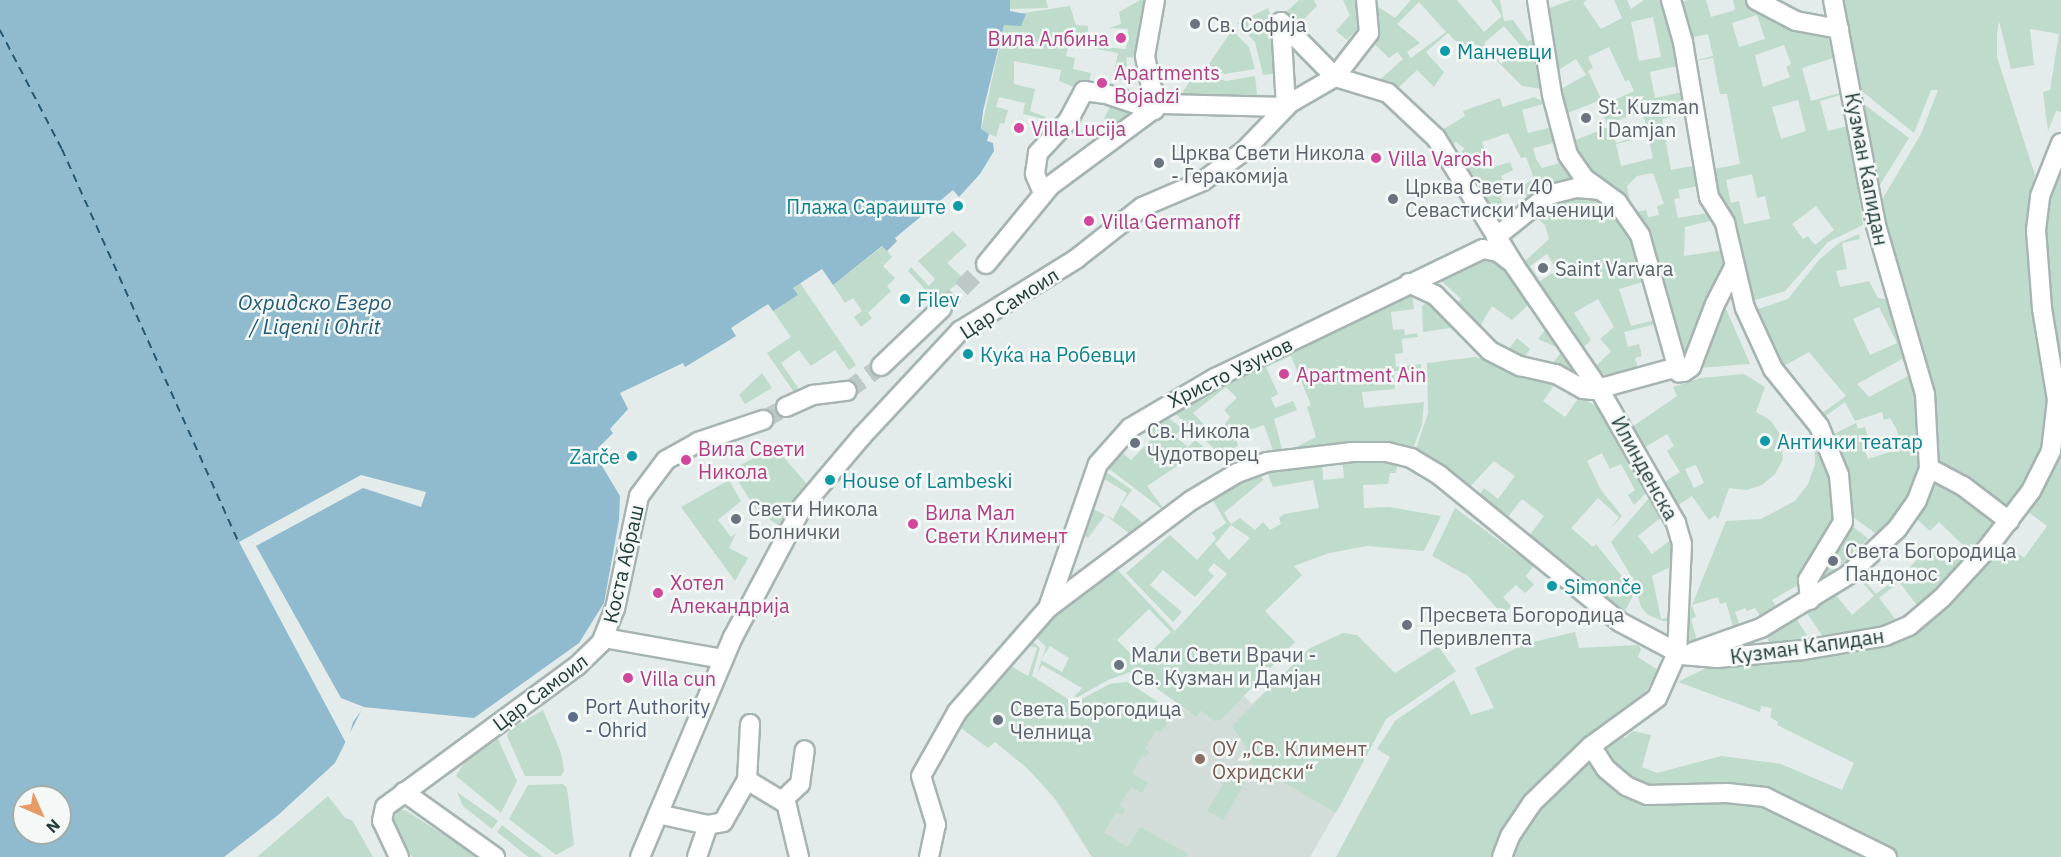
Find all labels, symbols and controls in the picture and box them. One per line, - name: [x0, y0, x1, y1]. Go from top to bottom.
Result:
- place label: Св. Софија: [1207, 12, 1306, 36]
- marker: Св. Софија: [1188, 17, 1202, 31]
- place label: Вила Албина: [988, 26, 1109, 50]
- marker: Вила Албина: [1114, 31, 1128, 45]
- place label: Манчевци: [1457, 39, 1552, 63]
- marker: Манчевци: [1438, 44, 1452, 58]
- place label: Apartments Bojadzi: [1114, 60, 1220, 107]
- marker: Apartments Bojadzi: [1095, 76, 1109, 90]
- street label: Кузман Капидан: [1840, 91, 1894, 247]
- place label: St. Kuzman i Damjan: [1598, 94, 1699, 141]
- marker: St. Kuzman i Damjan: [1579, 111, 1593, 125]
- place label: Villa Lucija: [1031, 116, 1126, 140]
- marker: Villa Lucija: [1012, 121, 1026, 135]
- place label: Црква Свети Никола - Геракомија: [1171, 140, 1365, 187]
- place label: Villa Varosh: [1388, 146, 1493, 170]
- marker: Villa Varosh: [1369, 151, 1383, 165]
- marker: Црква Свети Никола - Геракомија: [1152, 156, 1166, 170]
- place label: Црква Свети 40 Севастиски Маченици: [1405, 175, 1615, 222]
- marker: Црква Свети 40 Севастиски Маченици: [1386, 192, 1400, 206]
- place label: Плажа Сараиште: [786, 194, 946, 218]
- marker: Плажа Сараиште: [951, 199, 965, 213]
- place label: Villa Germanoff: [1101, 209, 1240, 233]
- marker: Villa Germanoff: [1082, 214, 1096, 228]
- place label: Saint Varvara: [1555, 256, 1673, 280]
- marker: Saint Varvara: [1536, 261, 1550, 275]
- street label: Цар Самоил: [955, 262, 1063, 344]
- place label: Filev: [917, 287, 959, 311]
- water label: Охридско Езеро / Liqeni i Ohrit: [238, 289, 392, 339]
- marker: Filev: [898, 292, 912, 306]
- street label: Христо Узунов: [1164, 331, 1296, 413]
- place label: Куќа на Робевци: [980, 342, 1136, 366]
- marker: Куќа на Робевци: [961, 347, 975, 361]
- place label: Apartment Ain: [1296, 362, 1426, 386]
- marker: Apartment Ain: [1277, 367, 1291, 381]
- street label: Илинденска: [1607, 412, 1683, 524]
- place label: Св. Никола Чудотворец: [1147, 419, 1259, 466]
- place label: Антички театар: [1777, 429, 1923, 453]
- marker: Антички театар: [1758, 434, 1772, 448]
- place label: Вила Свети Никола: [698, 436, 805, 483]
- marker: Св. Никола Чудотворец: [1128, 436, 1142, 450]
- place label: Zarče: [570, 444, 620, 468]
- marker: Zarče: [625, 449, 639, 463]
- marker: Вила Свети Никола: [679, 453, 693, 467]
- place label: House of Lambeski: [842, 468, 1012, 492]
- marker: House of Lambeski: [823, 473, 837, 487]
- place label: Свети Никола Болнички: [748, 496, 878, 543]
- place label: Вила Мал Свети Климент: [925, 500, 1068, 547]
- street label: Коста Абраш: [598, 502, 648, 626]
- marker: Свети Никола Болнички: [729, 512, 743, 526]
- marker: Вила Мал Свети Климент: [906, 517, 920, 531]
- place label: Света Богородица Пандонос: [1845, 538, 2016, 585]
- marker: Света Богородица Пандонос: [1826, 554, 1840, 568]
- place label: Хотел Алекандрија: [670, 570, 790, 617]
- place label: Simonče: [1564, 574, 1642, 598]
- marker: Simonče: [1545, 579, 1559, 593]
- marker: Хотел Алекандрија: [651, 586, 665, 600]
- place label: Пресвета Богородица Перивлепта: [1419, 602, 1625, 649]
- marker: Пресвета Богородица Перивлепта: [1400, 618, 1414, 632]
- street label: Кузман Капидан: [1728, 623, 1886, 669]
- place label: Мали Свети Врачи - Св. Кузман и Дамјан: [1131, 642, 1321, 689]
- street label: Цар Самоил: [488, 648, 592, 736]
- marker: Мали Свети Врачи - Св. Кузман и Дамјан: [1112, 658, 1126, 672]
- place label: Villa cun: [640, 666, 716, 690]
- marker: Villa cun: [621, 671, 635, 685]
- place label: Port Authority - Ohrid: [585, 694, 710, 741]
- place label: Света Борогодица Челница: [1010, 696, 1181, 743]
- marker: Port Authority - Ohrid: [566, 710, 580, 724]
- marker: Света Борогодица Челница: [991, 713, 1005, 727]
- place label: ОУ „Св. Климент Охридски“: [1212, 736, 1367, 783]
- marker: ОУ „Св. Климент Охридски“: [1193, 752, 1207, 766]
- north arrow: [12, 785, 72, 845]
- text: N: [42, 815, 64, 837]

